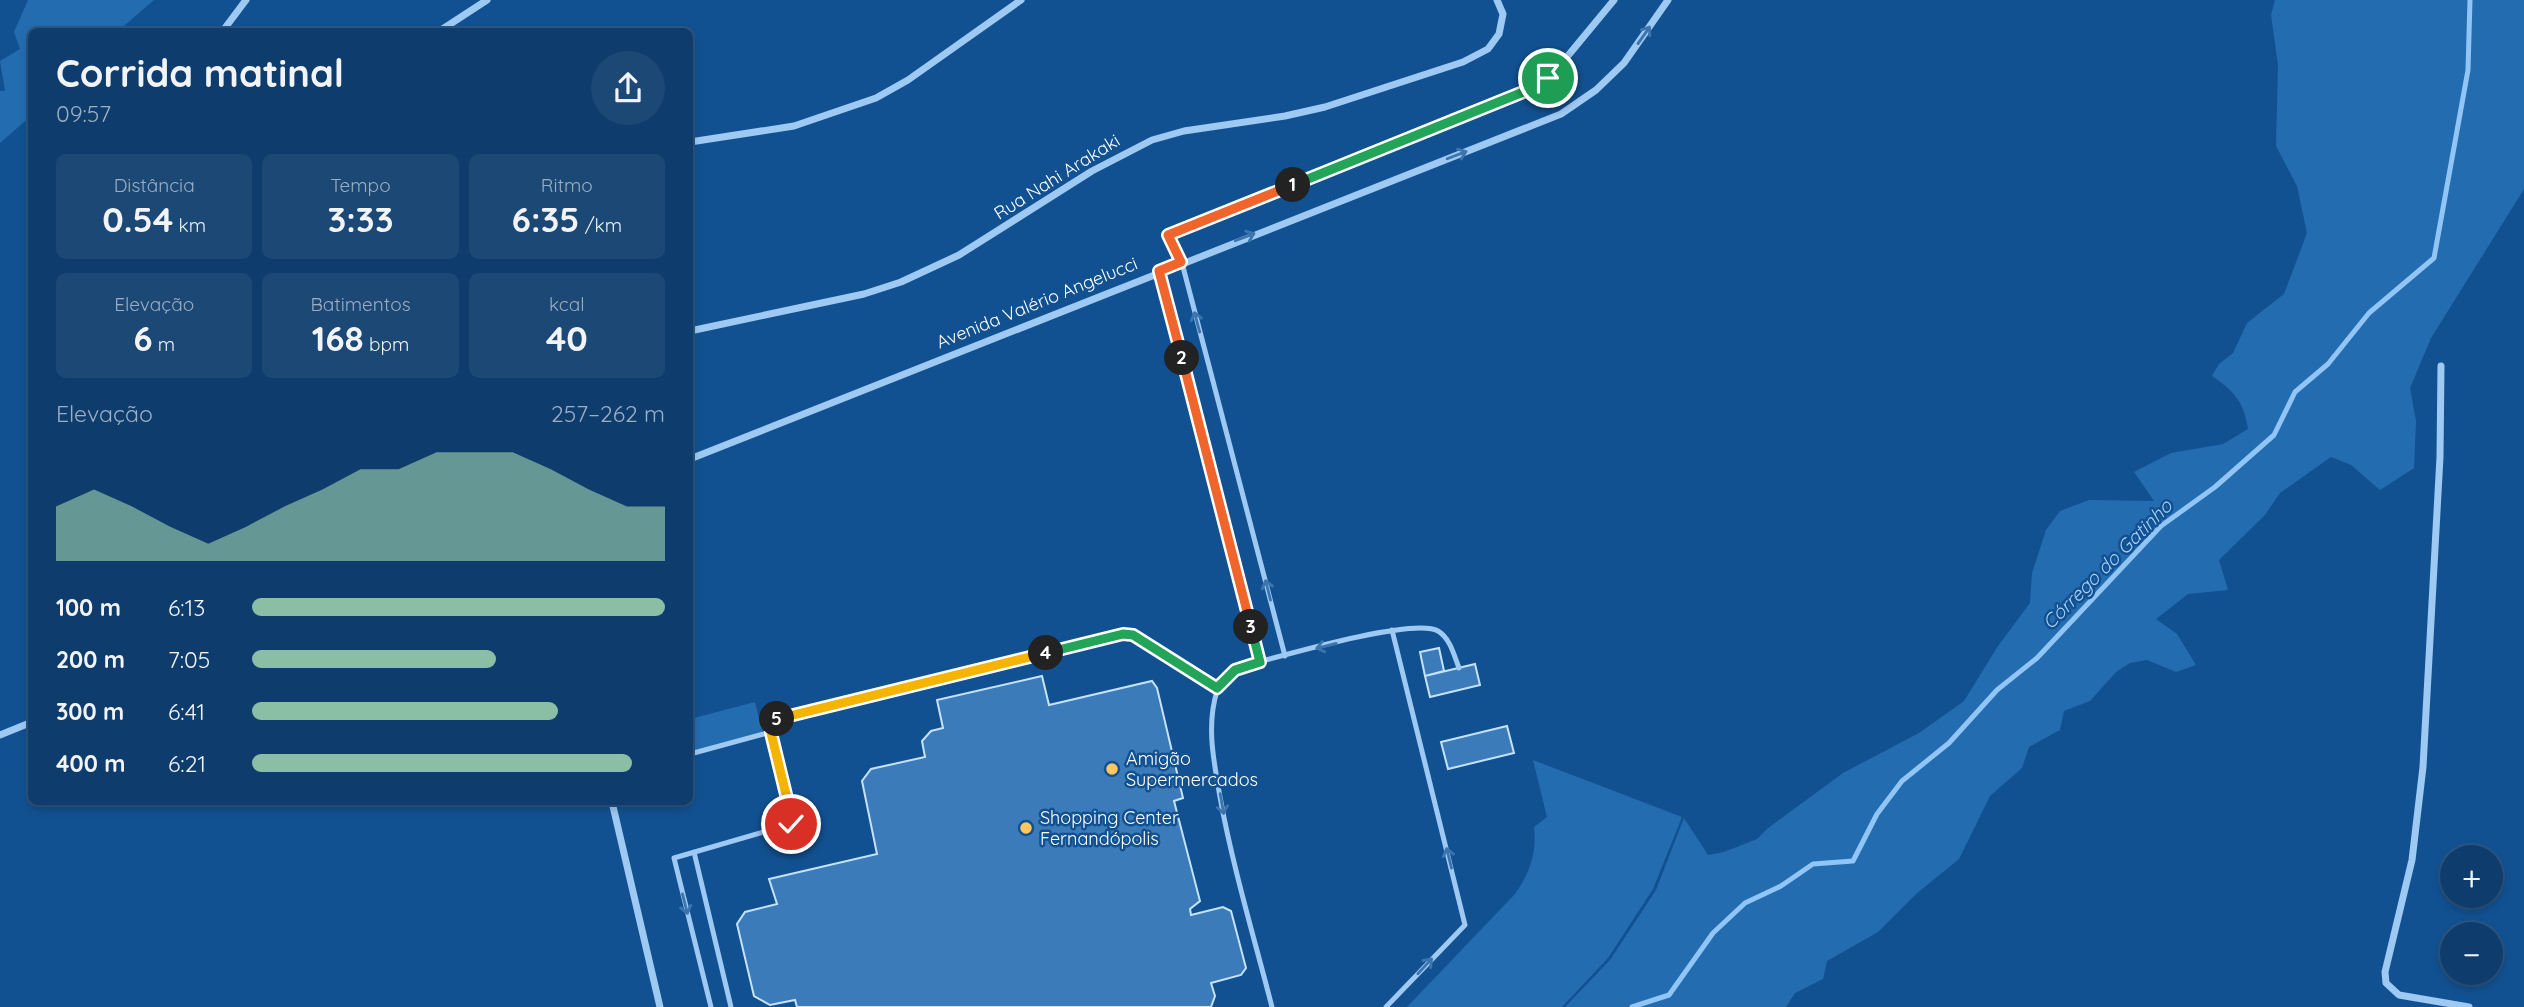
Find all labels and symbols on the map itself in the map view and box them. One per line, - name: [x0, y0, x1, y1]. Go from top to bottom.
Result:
- one-way arrow: [1637, 26, 1651, 45]
- pin: [1518, 48, 1578, 108]
- street label: Rua Nahi Arakaki: [990, 129, 1124, 225]
- one-way arrow: [1446, 147, 1467, 160]
- pin: 1: [1276, 168, 1310, 202]
- one-way arrow: [1234, 230, 1255, 243]
- street label: Avenida Valério Angelucci: [933, 252, 1141, 353]
- one-way arrow: [1190, 312, 1203, 334]
- pin: 2: [1164, 340, 1200, 376]
- water label: Córrego do Gatinho: [2037, 493, 2178, 634]
- one-way arrow: [1261, 579, 1274, 602]
- pin: 3: [1234, 610, 1268, 644]
- pin: 4: [1028, 636, 1064, 670]
- one-way arrow: [1315, 640, 1338, 653]
- pin: 5: [760, 702, 794, 736]
- place label: Amigão Supermercados: [1126, 747, 1258, 791]
- marker: Amigão Supermercados: [1104, 761, 1120, 777]
- one-way arrow: [1215, 792, 1229, 815]
- pin: [761, 794, 821, 854]
- place label: Shopping Center Fernandópolis: [1040, 806, 1179, 850]
- marker: Shopping Center Fernandópolis: [1018, 820, 1034, 836]
- one-way arrow: [1442, 847, 1455, 870]
- one-way arrow: [679, 893, 692, 915]
- one-way arrow: [1417, 958, 1434, 975]

